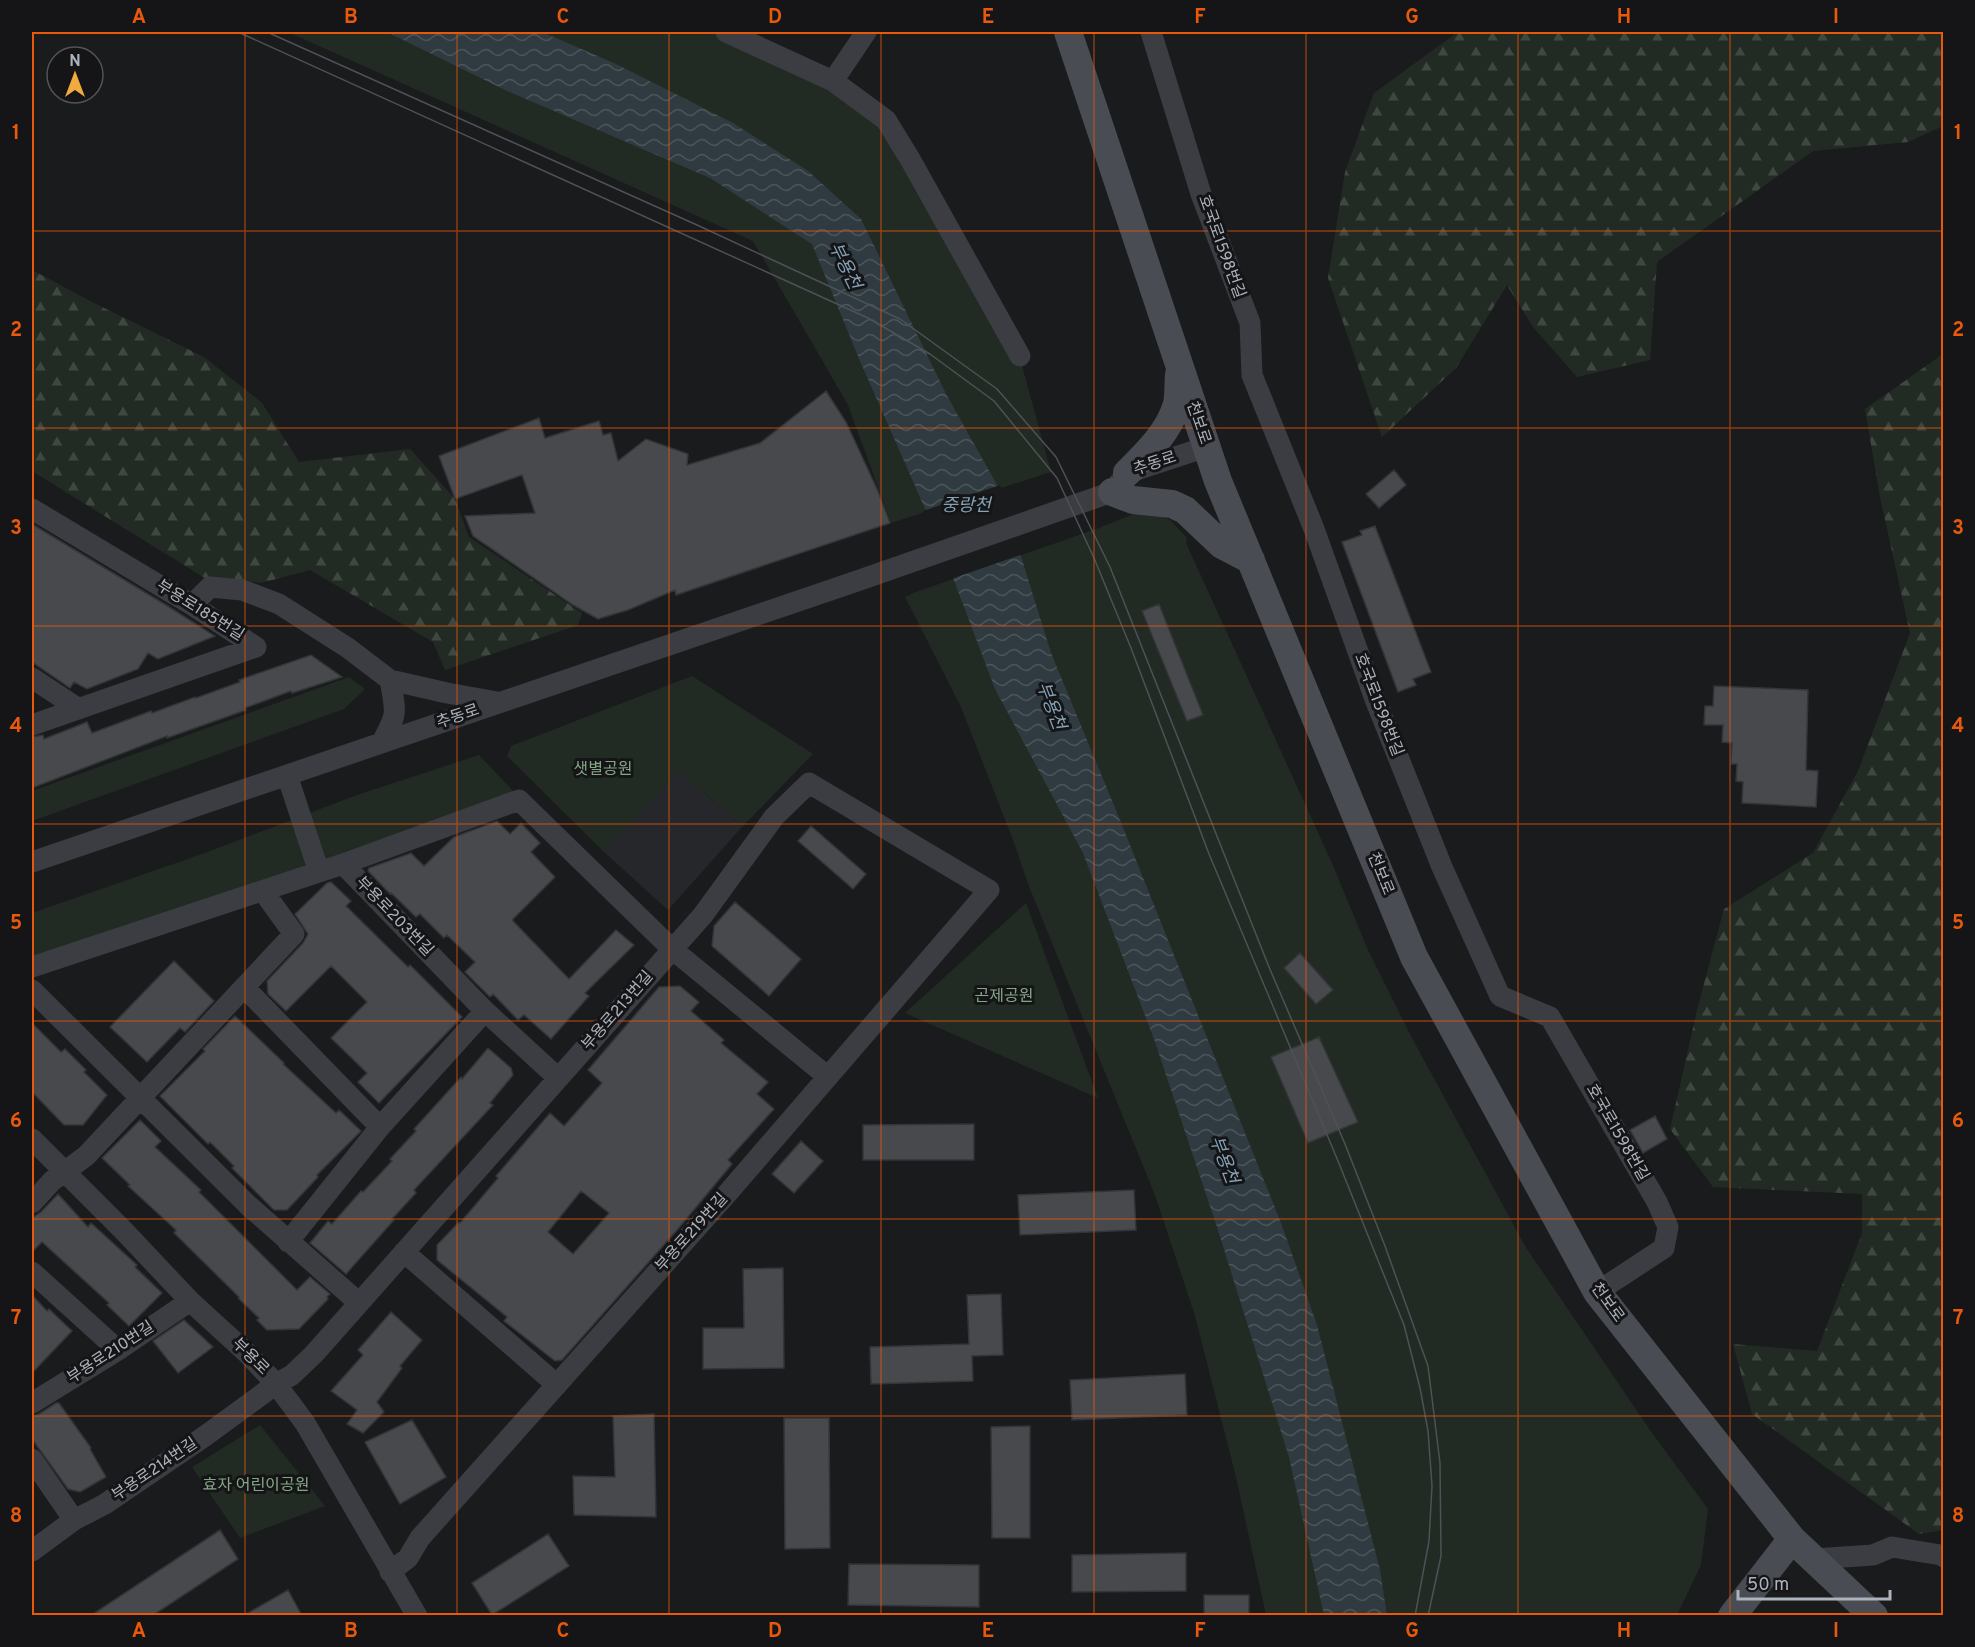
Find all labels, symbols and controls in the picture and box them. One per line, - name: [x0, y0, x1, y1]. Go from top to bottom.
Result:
- text: A: [132, 5, 146, 31]
- text: B: [344, 5, 358, 31]
- text: C: [557, 5, 569, 31]
- text: D: [768, 5, 782, 31]
- text: E: [982, 5, 994, 31]
- text: F: [1194, 5, 1206, 31]
- text: G: [1405, 5, 1419, 31]
- text: H: [1617, 5, 1631, 31]
- text: I: [1833, 5, 1839, 31]
- north arrow: [45, 45, 105, 105]
- text: N: [69, 52, 81, 72]
- text: 1: [12, 121, 20, 147]
- text: 1: [1954, 121, 1962, 147]
- street label: 호국로1598번길: [1193, 193, 1249, 301]
- water label: 부용천: [823, 239, 866, 296]
- text: 2: [10, 318, 22, 344]
- text: 2: [1952, 318, 1964, 344]
- street label: 천보로: [1181, 399, 1215, 447]
- street label: 추동로: [1131, 448, 1179, 480]
- water label: 중랑천: [941, 495, 993, 518]
- text: 3: [10, 516, 22, 542]
- text: 3: [1952, 516, 1964, 542]
- street label: 부용로185번길: [153, 576, 247, 646]
- street label: 호국로1598번길: [1349, 651, 1407, 759]
- water label: 부용천: [1030, 679, 1071, 736]
- street label: 추동로: [434, 700, 482, 734]
- text: 4: [10, 714, 22, 740]
- text: 4: [1952, 714, 1964, 740]
- park label: 샛별공원: [574, 760, 632, 780]
- street label: 천보로: [1362, 850, 1398, 898]
- street label: 부용로203번길: [351, 873, 437, 961]
- text: 5: [10, 911, 22, 937]
- text: 5: [1952, 911, 1964, 937]
- street label: 부용로213번길: [578, 967, 658, 1055]
- park label: 곤제공원: [975, 987, 1033, 1007]
- street label: 호국로1598번길: [1581, 1081, 1653, 1185]
- text: 6: [10, 1109, 22, 1135]
- text: 6: [1952, 1109, 1964, 1135]
- water label: 부용천: [1203, 1133, 1244, 1190]
- street label: 부용로219번길: [651, 1190, 733, 1276]
- street label: 천보로: [1586, 1279, 1628, 1327]
- text: 7: [11, 1306, 21, 1332]
- text: 7: [1953, 1306, 1963, 1332]
- street label: 부용로210번길: [64, 1317, 158, 1389]
- street label: 부용로: [227, 1334, 273, 1380]
- street label: 부용로214번길: [108, 1434, 202, 1506]
- park label: 효자 어린이공원: [203, 1476, 309, 1496]
- text: 8: [10, 1504, 22, 1530]
- text: 8: [1952, 1504, 1964, 1530]
- scale bar: [1738, 1563, 1890, 1601]
- text: 50 m: [1747, 1574, 1789, 1597]
- text: A: [132, 1619, 146, 1645]
- text: B: [344, 1619, 358, 1645]
- text: C: [557, 1619, 569, 1645]
- text: D: [768, 1619, 782, 1645]
- text: E: [982, 1619, 994, 1645]
- text: F: [1194, 1619, 1206, 1645]
- text: G: [1405, 1619, 1419, 1645]
- text: H: [1617, 1619, 1631, 1645]
- text: I: [1833, 1619, 1839, 1645]

